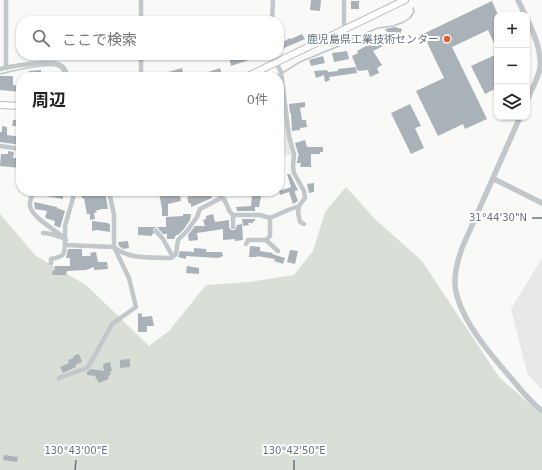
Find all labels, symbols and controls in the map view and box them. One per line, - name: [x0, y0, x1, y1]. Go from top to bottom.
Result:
- map controls: [494, 12, 530, 120]
- button: +: [494, 12, 530, 48]
- search box: [16, 16, 284, 60]
- icon: search: [30, 27, 52, 49]
- text: ここで検索: [62, 31, 137, 49]
- place label: 鹿児島県工業技術センター: [307, 33, 439, 46]
- marker: 鹿児島県工業技術センター: [442, 34, 452, 44]
- button: −: [494, 48, 530, 84]
- button: layers: [494, 84, 530, 120]
- text: 周辺: [32, 90, 66, 110]
- text: 0件: [247, 92, 268, 107]
- text: 31°44'30"N: [469, 212, 527, 223]
- text: 130°43'00"E: [44, 445, 108, 456]
- text: 130°42'50"E: [262, 445, 326, 456]

